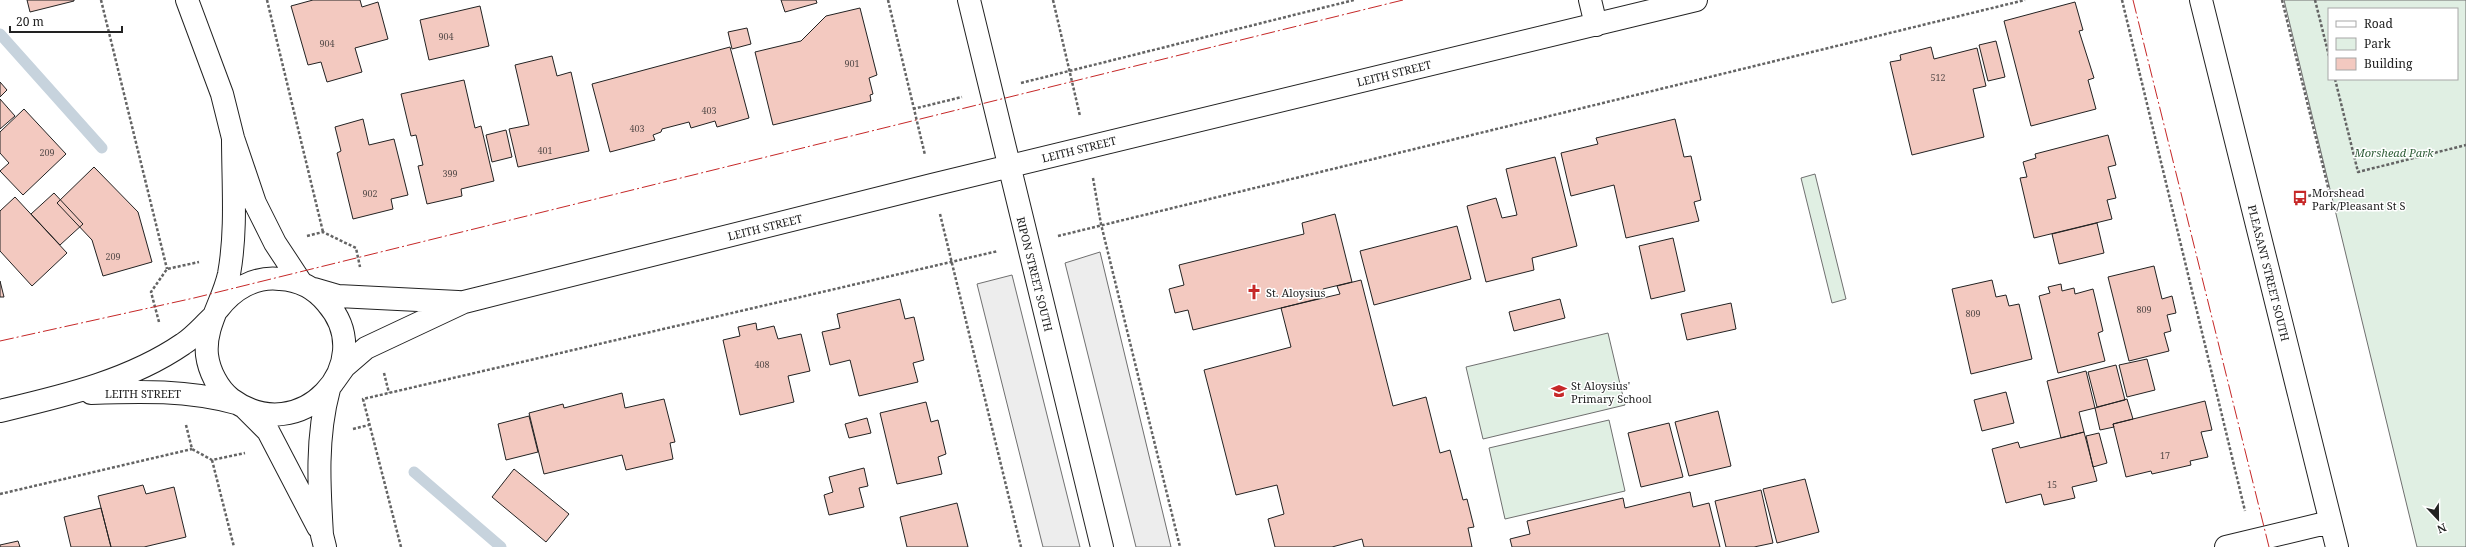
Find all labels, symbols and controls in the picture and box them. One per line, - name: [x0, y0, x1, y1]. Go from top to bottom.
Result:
- scale bar: [10, 8, 122, 34]
- legend: [2328, 8, 2458, 80]
- text: 20 m: [16, 13, 44, 30]
- text: Road: [2364, 15, 2394, 32]
- house number: 904: [438, 30, 454, 43]
- text: Park: [2364, 35, 2392, 52]
- house number: 904: [319, 37, 335, 50]
- text: Building: [2364, 55, 2413, 72]
- street label: LEITH STREET: [1355, 56, 1433, 90]
- house number: 901: [844, 57, 860, 70]
- house number: 512: [1930, 71, 1946, 84]
- house number: 403: [701, 104, 717, 117]
- house number: 403: [629, 122, 645, 135]
- street label: LEITH STREET: [1040, 132, 1118, 166]
- house number: 401: [537, 144, 553, 157]
- park label: Morshead Park: [2353, 145, 2434, 160]
- house number: 209: [39, 146, 55, 159]
- house number: 399: [442, 167, 458, 180]
- place label: Morshead Park/Pleasant St S: [2312, 185, 2405, 213]
- house number: 902: [362, 187, 378, 200]
- bus stop icon: Morshead Park/Pleasant St S: [2291, 189, 2309, 207]
- street label: PLEASANT STREET SOUTH: [2245, 203, 2293, 343]
- street label: LEITH STREET: [726, 210, 804, 244]
- street label: RIPON STREET SOUTH: [1013, 215, 1057, 333]
- house number: 209: [105, 250, 121, 263]
- church icon: St. Aloysius: [1245, 283, 1263, 301]
- place label: St. Aloysius: [1266, 285, 1325, 300]
- house number: 809: [2136, 303, 2152, 316]
- house number: 809: [1965, 307, 1981, 320]
- house number: 408: [754, 358, 770, 371]
- place label: St Aloysius' Primary School: [1571, 378, 1652, 406]
- school or university icon: St Aloysius' Primary School: [1550, 382, 1568, 400]
- street label: LEITH STREET: [105, 386, 181, 401]
- house number: 17: [2160, 449, 2170, 462]
- house number: 15: [2047, 478, 2057, 491]
- north arrow: [2418, 499, 2458, 539]
- text: N: [2435, 520, 2449, 537]

